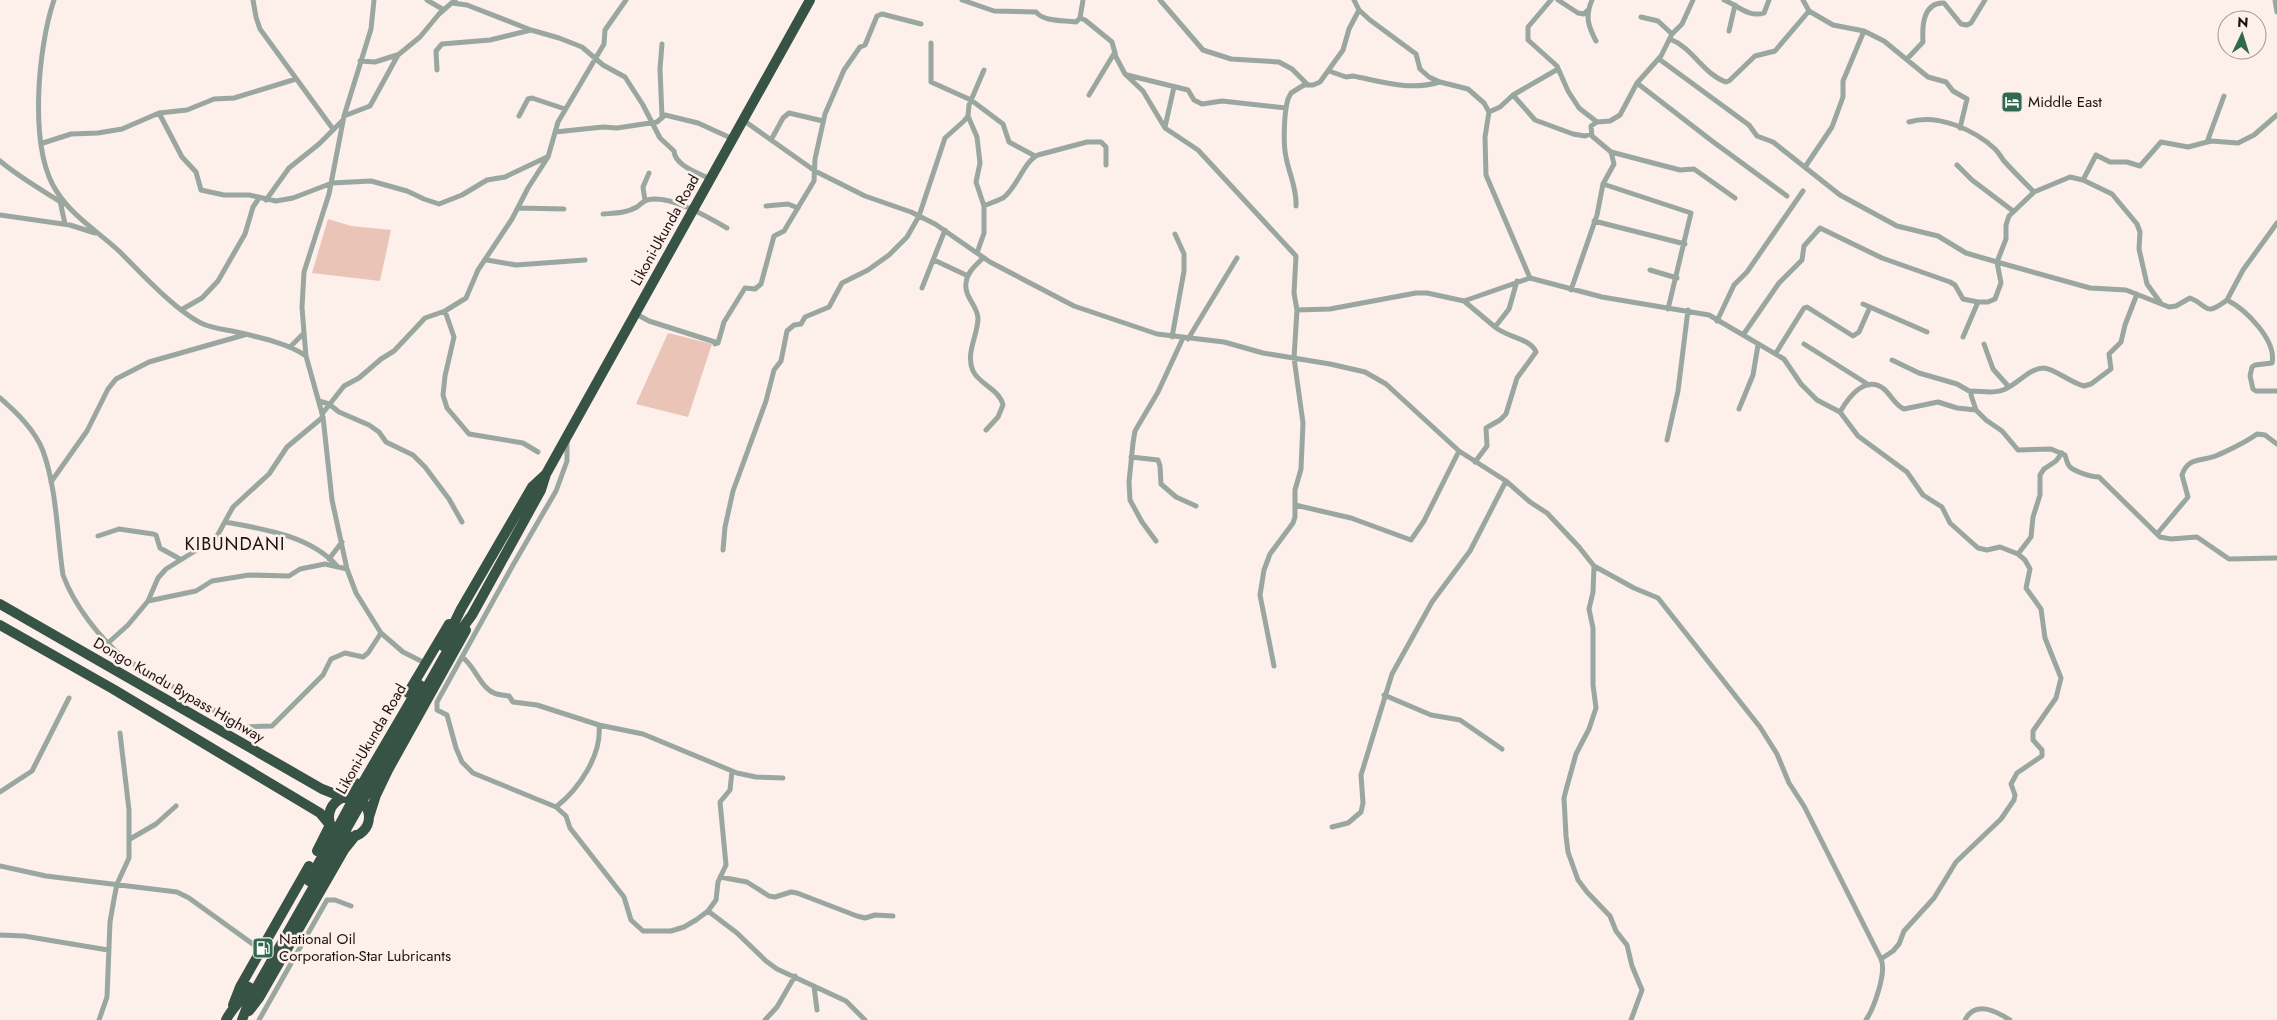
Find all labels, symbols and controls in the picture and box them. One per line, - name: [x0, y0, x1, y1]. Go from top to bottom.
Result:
- north arrow: [2217, 10, 2267, 60]
- text: N: [2237, 12, 2249, 32]
- hotel icon: Middle East: [2000, 90, 2024, 114]
- place label: Middle East: [2028, 91, 2102, 113]
- street label: Likoni-Ukunda Road: [625, 170, 705, 290]
- district label: KIBUNDANI: [185, 531, 285, 557]
- street label: Dongo Kundu Bypass Highway: [89, 632, 269, 748]
- street label: Likoni-Ukunda Road: [330, 680, 412, 798]
- place label: National Oil Corporation-Star Lubricants: [279, 928, 451, 967]
- fuel station icon: National Oil Corporation-Star Lubricants: [251, 936, 275, 960]

